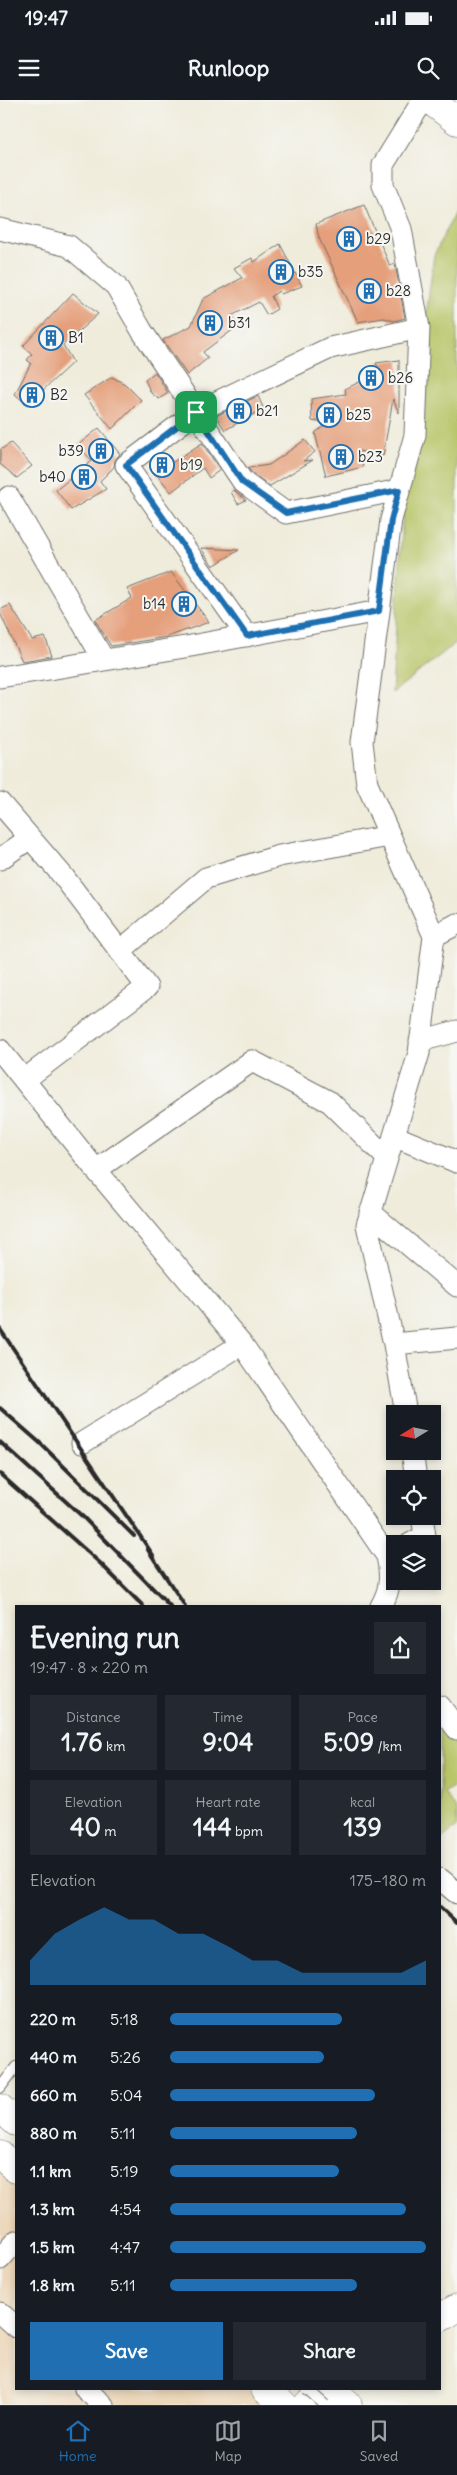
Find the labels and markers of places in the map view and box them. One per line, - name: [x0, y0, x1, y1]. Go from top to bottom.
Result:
- building icon: b29: [336, 226, 362, 252]
- place label: b29: [366, 229, 391, 248]
- building icon: b35: [268, 259, 294, 285]
- place label: b35: [298, 262, 323, 281]
- building icon: b28: [356, 278, 382, 304]
- place label: b28: [386, 281, 411, 300]
- building icon: b31: [197, 310, 223, 336]
- place label: b31: [228, 313, 251, 332]
- building icon: B1: [38, 325, 64, 351]
- place label: B1: [68, 328, 84, 347]
- building icon: b26: [358, 365, 384, 391]
- place label: b26: [388, 368, 413, 387]
- building icon: B2: [19, 382, 45, 408]
- place label: B2: [50, 385, 68, 404]
- pin: [175, 391, 217, 433]
- building icon: b21: [226, 398, 252, 424]
- place label: b21: [256, 401, 278, 420]
- building icon: b25: [316, 402, 342, 428]
- place label: b25: [346, 405, 371, 424]
- building icon: b39: [88, 438, 114, 464]
- place label: b39: [59, 441, 84, 460]
- building icon: b23: [328, 444, 354, 470]
- place label: b23: [358, 447, 383, 466]
- building icon: b19: [149, 452, 175, 478]
- place label: b19: [180, 455, 203, 474]
- building icon: b40: [71, 464, 97, 490]
- place label: b40: [39, 467, 66, 486]
- building icon: b14: [171, 591, 197, 617]
- place label: b14: [143, 594, 166, 613]

